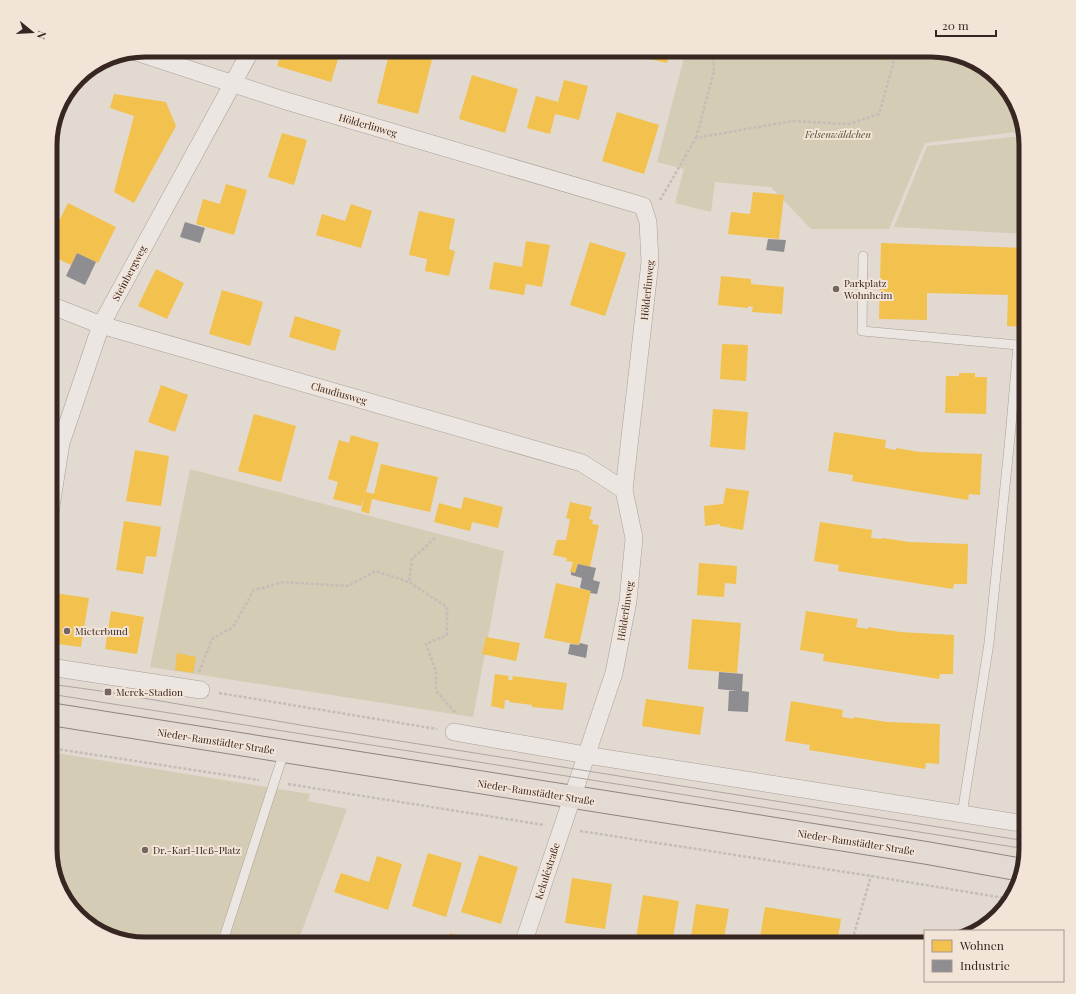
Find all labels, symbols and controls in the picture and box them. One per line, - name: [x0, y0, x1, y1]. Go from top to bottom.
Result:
- north arrow: [12, 12, 52, 52]
- scale bar: [936, 12, 996, 38]
- text: 20 m: [942, 17, 969, 33]
- text: N: [34, 29, 50, 41]
- street label: Hölderlinweg: [337, 110, 400, 140]
- park label: Felsenwäldchen: [804, 127, 871, 141]
- street label: Steinbergweg: [108, 242, 150, 303]
- street label: Hölderlinweg: [637, 259, 657, 321]
- place label: Parkplatz Wohnheim: [843, 276, 892, 302]
- marker: Parkplatz Wohnheim: [831, 284, 841, 294]
- street label: Claudiusweg: [309, 378, 369, 408]
- street label: Hölderlinweg: [613, 579, 637, 642]
- place label: Mieterbund: [75, 624, 128, 638]
- marker: Mieterbund: [62, 626, 72, 636]
- place label: Merck-Stadion: [116, 685, 183, 699]
- marker: Merck-Stadion: [103, 687, 113, 697]
- street label: Nieder-Ramstädter Straße: [156, 725, 276, 757]
- street label: Nieder-Ramstädter Straße: [476, 776, 596, 808]
- street label: Nieder-Ramstädter Straße: [796, 826, 916, 858]
- street label: Kekuléstraße: [531, 841, 563, 901]
- place label: Dr.-Karl-Heß-Platz: [153, 843, 241, 857]
- marker: Dr.-Karl-Heß-Platz: [140, 845, 150, 855]
- legend: [924, 930, 1064, 982]
- text: Wohnen: [959, 937, 1004, 953]
- text: Industrie: [960, 957, 1010, 973]

